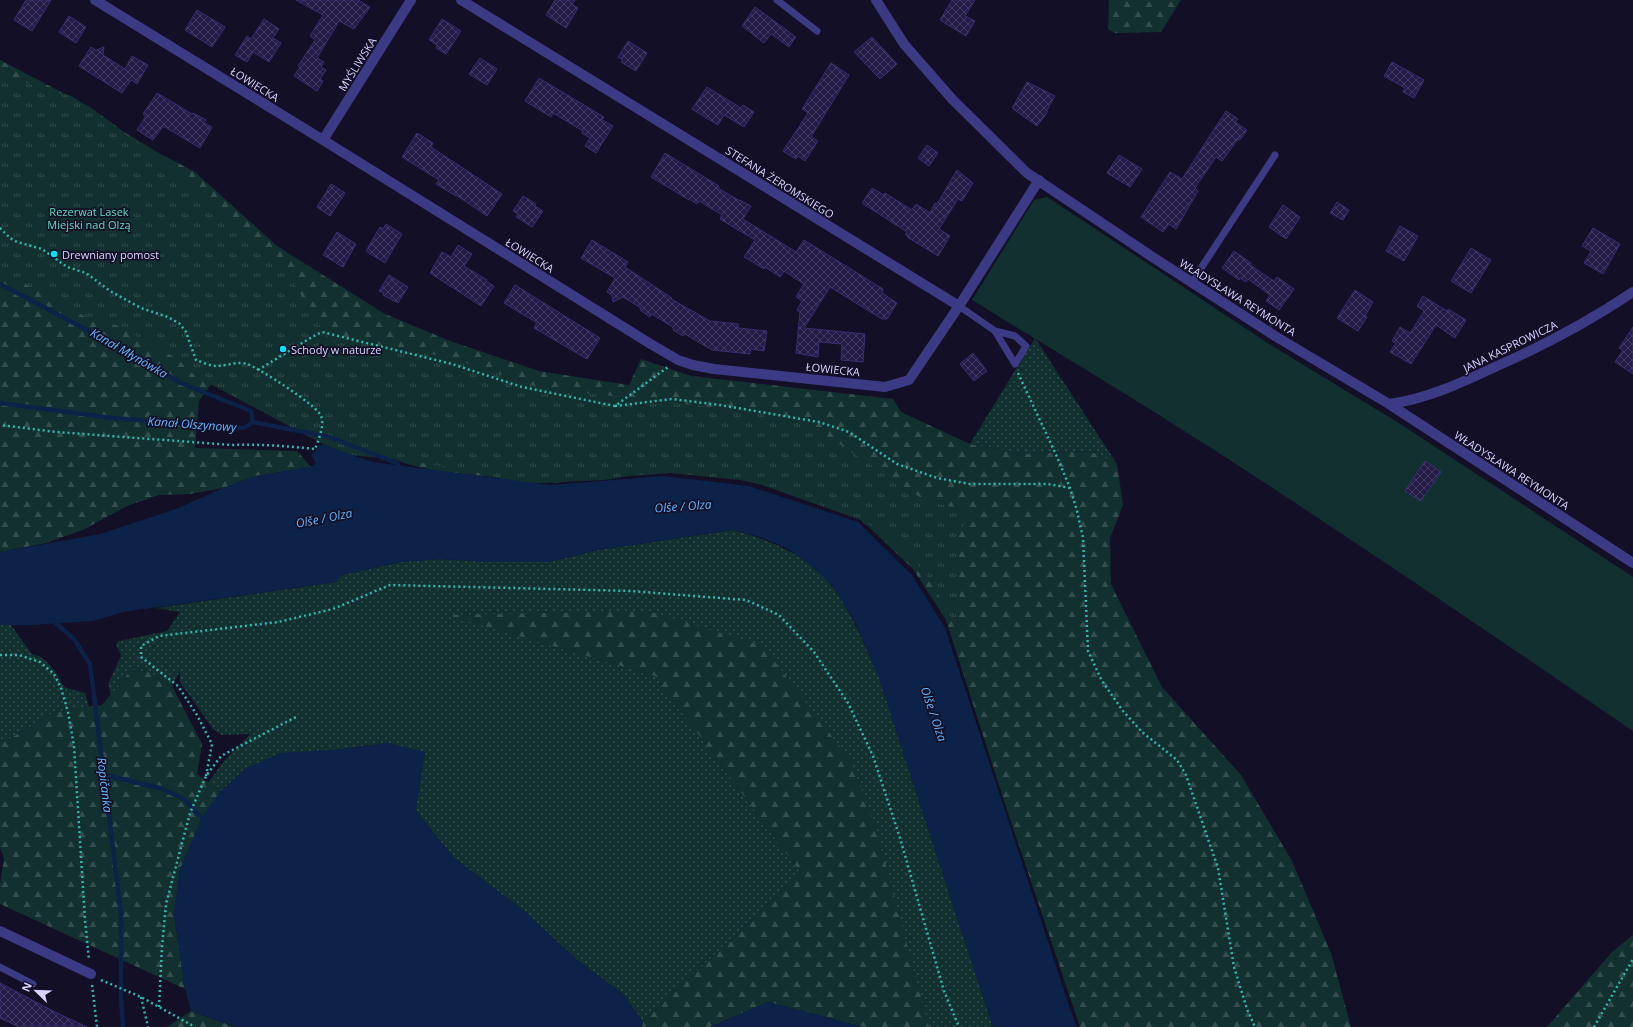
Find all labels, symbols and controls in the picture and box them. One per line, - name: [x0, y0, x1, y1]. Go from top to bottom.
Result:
- street label: MYŚLIWSKA: [335, 34, 379, 94]
- street label: ŁOWIECKA: [228, 63, 282, 105]
- street label: STEFANA ŻEROMSKIEGO: [723, 142, 837, 222]
- park label: Rezerwat Lasek Miejski nad Olzą: [47, 204, 131, 232]
- street label: ŁOWIECKA: [503, 234, 557, 276]
- place label: Drewniany pomost: [62, 247, 159, 262]
- marker: Drewniany pomost: [49, 249, 59, 259]
- street label: WŁADYSŁAWA REYMONTA: [1177, 255, 1299, 339]
- street label: JANA KASPROWICZA: [1459, 317, 1560, 376]
- water label: Kanał Młynówka: [87, 324, 171, 382]
- place label: Schody w naturze: [291, 342, 382, 357]
- marker: Schody w naturze: [278, 344, 288, 354]
- street label: ŁOWIECKA: [805, 359, 861, 379]
- water label: Kanał Olszynowy: [147, 412, 238, 436]
- street label: WŁADYSŁAWA REYMONTA: [1452, 427, 1573, 513]
- water label: Olše / Olza: [654, 496, 712, 516]
- water label: Olše / Olza: [294, 504, 354, 532]
- water label: Olše / Olza: [917, 684, 951, 744]
- water label: Ropičanka: [93, 756, 117, 814]
- north arrow: [16, 971, 56, 1011]
- text: N: [18, 980, 35, 994]

